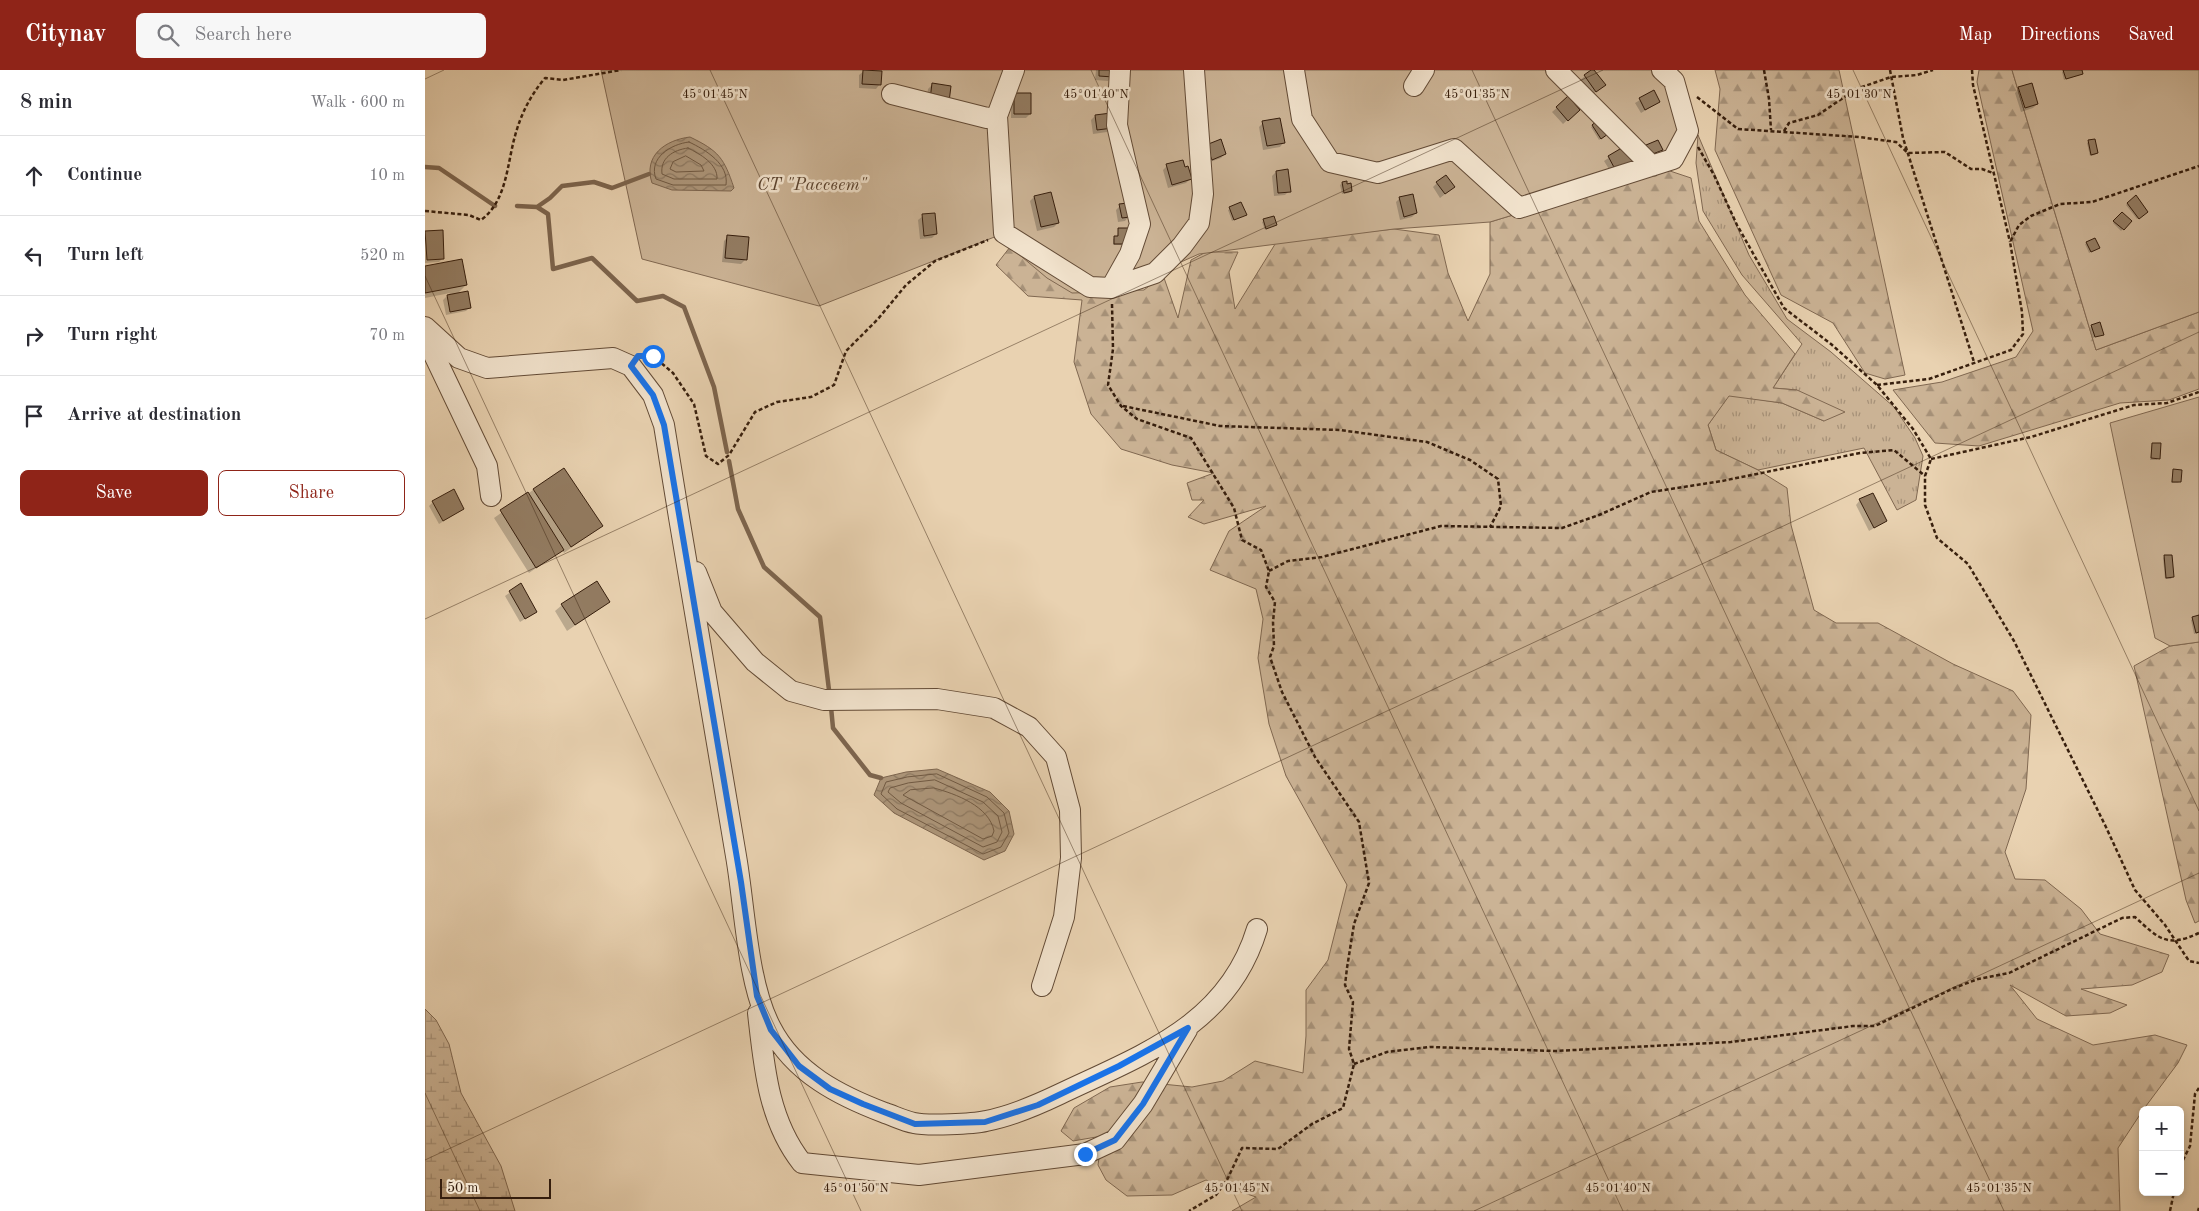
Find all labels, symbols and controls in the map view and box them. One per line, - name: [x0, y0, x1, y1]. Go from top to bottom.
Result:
- search box: [136, 13, 486, 58]
- icon: search: [154, 21, 182, 49]
- text: Citynav: [25, 23, 106, 47]
- text: Search here: [194, 26, 292, 45]
- text: Map: [1959, 26, 1992, 44]
- text: Directions: [2020, 26, 2100, 44]
- text: Saved: [2128, 26, 2174, 44]
- text: 45°01'45"N: [682, 88, 748, 101]
- text: 45°01'40"N: [1063, 88, 1129, 101]
- text: 45°01'35"N: [1444, 88, 1510, 101]
- text: 45°01'30"N: [1826, 88, 1892, 101]
- text: 8 min: [20, 92, 73, 113]
- text: Walk · 600 m: [310, 95, 405, 111]
- icon: ahead: [20, 162, 48, 190]
- text: Continue: [67, 166, 142, 185]
- text: 10 m: [369, 168, 405, 184]
- park label: СТ "Рассвет": [757, 176, 868, 194]
- icon: left: [20, 242, 48, 270]
- text: Turn left: [67, 246, 144, 265]
- text: 520 m: [360, 248, 405, 264]
- icon: right: [20, 322, 48, 350]
- text: Turn right: [67, 326, 157, 345]
- text: 70 m: [369, 328, 405, 344]
- route start: [642, 345, 665, 368]
- icon: arrive: [20, 402, 48, 430]
- text: Arrive at destination: [67, 406, 241, 425]
- button: Save: [20, 470, 208, 516]
- button: Share: [218, 470, 405, 516]
- map controls: [2139, 1106, 2184, 1196]
- button: +: [2139, 1106, 2184, 1151]
- route end: [1074, 1143, 1097, 1166]
- button: −: [2139, 1151, 2184, 1196]
- scale bar: [440, 1176, 551, 1199]
- text: 50 m: [447, 1181, 478, 1195]
- text: 45°01'50"N: [823, 1182, 889, 1195]
- text: 45°01'45"N: [1204, 1182, 1270, 1195]
- text: 45°01'40"N: [1585, 1182, 1651, 1195]
- text: 45°01'35"N: [1966, 1182, 2032, 1195]

